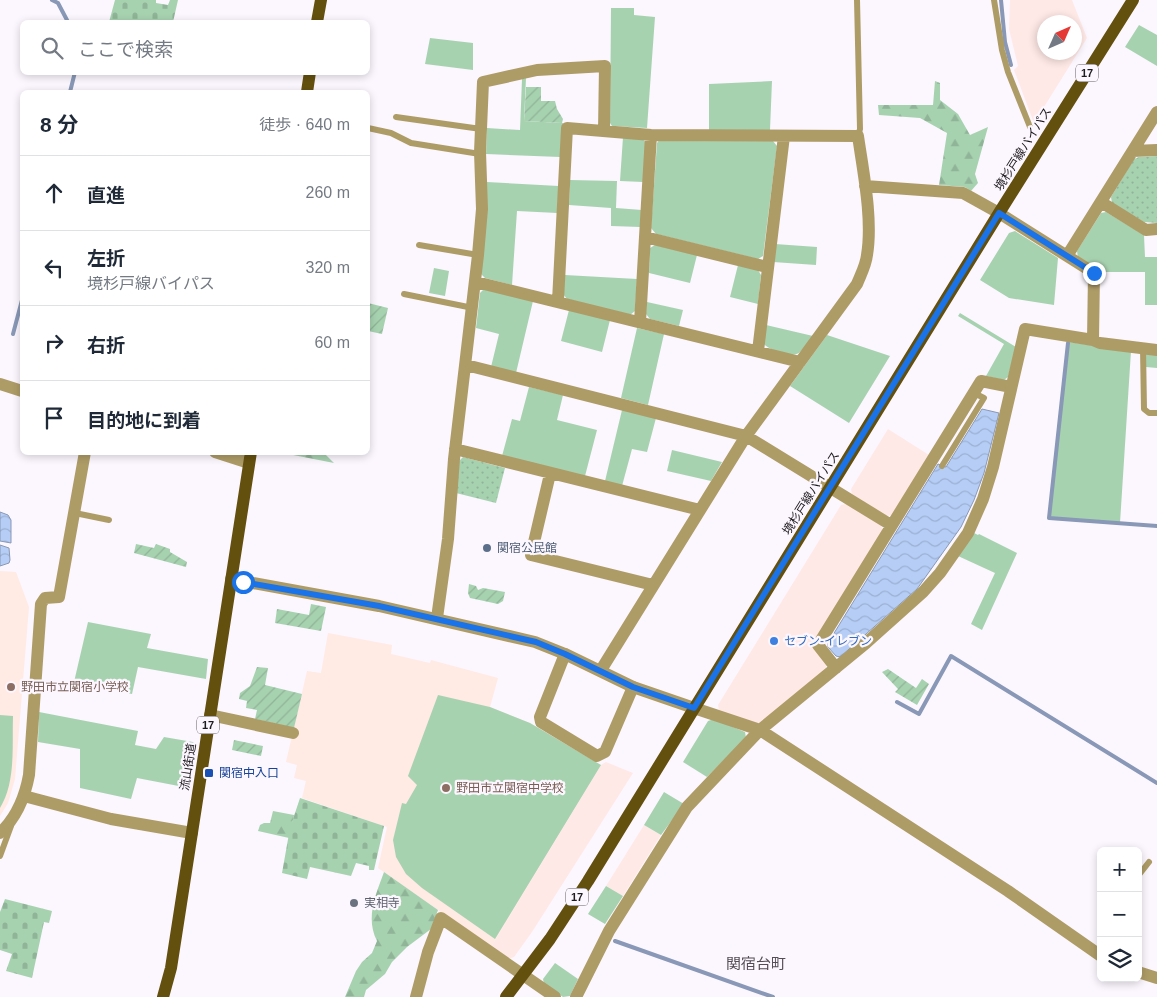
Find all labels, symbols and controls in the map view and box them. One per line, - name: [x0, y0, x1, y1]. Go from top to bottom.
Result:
- north arrow: [1037, 15, 1082, 60]
- search box: [20, 20, 370, 75]
- icon: search: [38, 34, 66, 62]
- text: ここで検索: [78, 39, 173, 60]
- road number: 17: [1076, 64, 1098, 82]
- street label: 境杉戸線バイパス: [992, 105, 1054, 193]
- text: 8 分: [40, 113, 79, 136]
- text: 徒歩 · 640 m: [259, 116, 350, 133]
- icon: ahead: [40, 179, 68, 207]
- text: 260 m: [306, 184, 350, 201]
- text: 直進: [87, 185, 125, 206]
- text: 左折: [87, 248, 125, 269]
- icon: left: [40, 254, 68, 282]
- text: 320 m: [306, 259, 350, 276]
- route end: [1083, 262, 1106, 285]
- text: 境杉戸線バイパス: [87, 275, 215, 292]
- icon: right: [40, 329, 68, 357]
- text: 60 m: [314, 334, 350, 351]
- text: 右折: [87, 335, 125, 356]
- icon: arrive: [40, 404, 68, 432]
- text: 目的地に到着: [87, 410, 201, 431]
- street label: 境杉戸線バイパス: [780, 449, 842, 537]
- place label: 関宿公民館: [497, 541, 557, 555]
- marker: 関宿公民館: [481, 542, 493, 554]
- route start: [232, 571, 255, 594]
- place label: セブン-イレブン: [784, 634, 872, 648]
- marker: セブン-イレブン: [768, 635, 780, 647]
- place label: 野田市立関宿小学校: [21, 680, 129, 694]
- marker: 野田市立関宿小学校: [5, 681, 17, 693]
- road number: 17: [197, 716, 219, 734]
- street label: 流山街道: [177, 742, 199, 792]
- place label: 関宿中入口: [219, 766, 279, 780]
- marker: 関宿中入口: [203, 767, 215, 779]
- place label: 野田市立関宿中学校: [456, 781, 564, 795]
- marker: 野田市立関宿中学校: [440, 782, 452, 794]
- map controls: [1097, 847, 1142, 982]
- button: +: [1097, 847, 1142, 892]
- road number: 17: [566, 889, 588, 906]
- button: −: [1097, 892, 1142, 937]
- place label: 実相寺: [364, 896, 400, 910]
- marker: 実相寺: [348, 897, 360, 909]
- button: layers: [1097, 937, 1142, 982]
- district label: 関宿台町: [726, 955, 786, 972]

